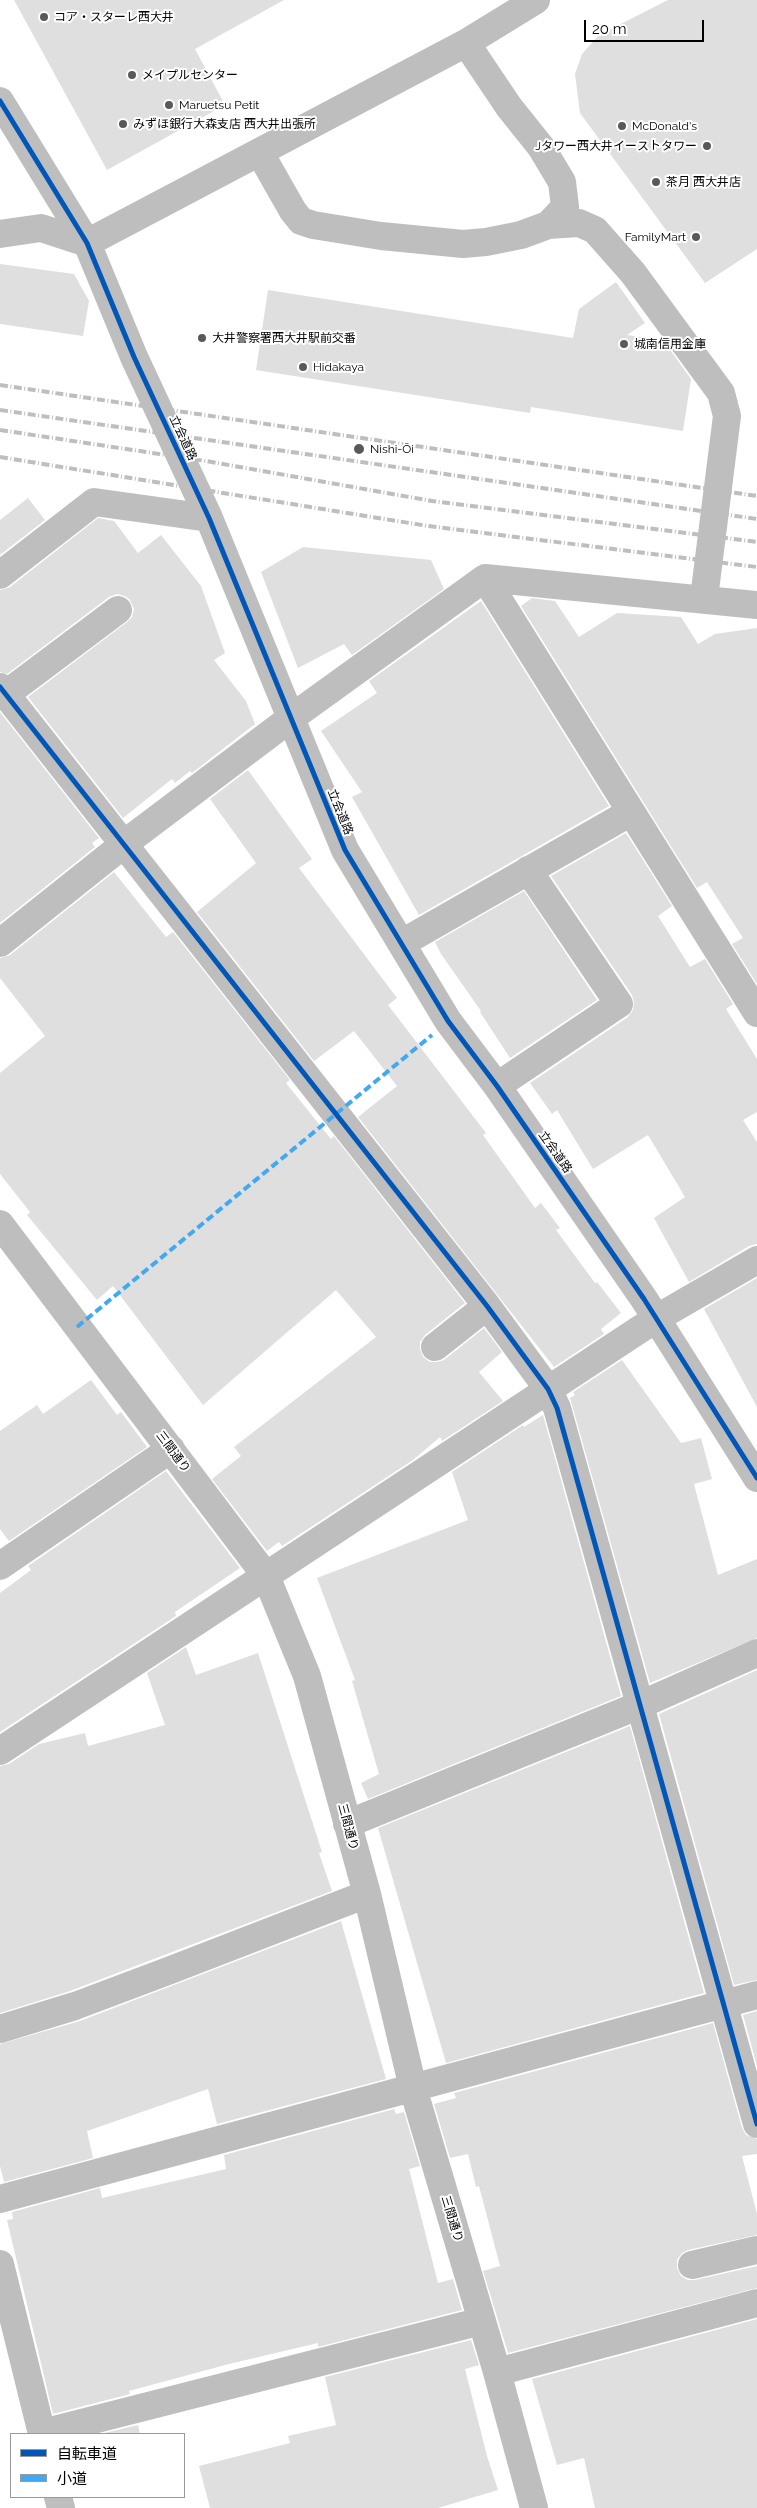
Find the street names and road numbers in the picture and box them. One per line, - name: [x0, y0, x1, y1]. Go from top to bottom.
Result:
- street label: 立会道路: [166, 413, 200, 463]
- street label: 立会道路: [324, 787, 356, 837]
- street label: 立会道路: [535, 1128, 575, 1176]
- street label: 三間通り: [153, 1428, 193, 1476]
- street label: 三間通り: [335, 1802, 361, 1852]
- street label: 三間通り: [438, 2194, 466, 2244]

